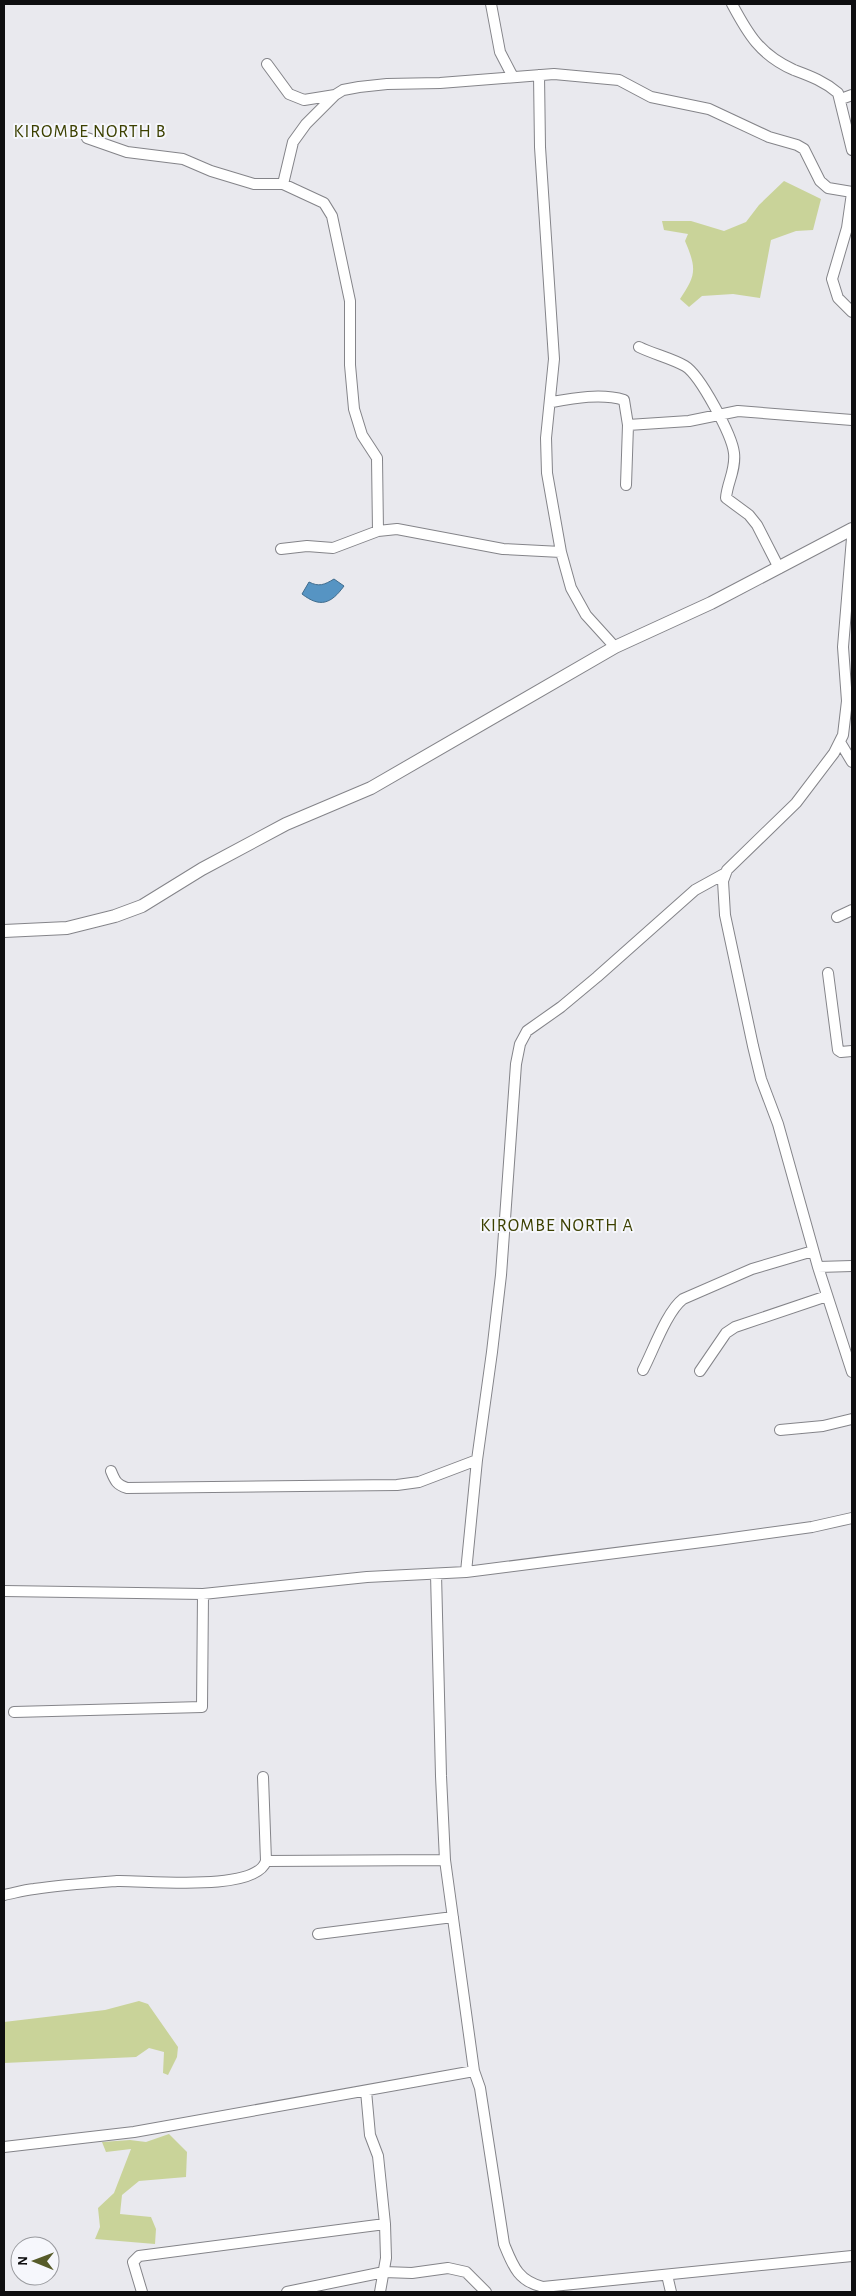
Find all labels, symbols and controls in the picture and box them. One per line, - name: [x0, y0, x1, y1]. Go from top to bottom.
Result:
- district label: KIROMBE NORTH B: [14, 123, 166, 141]
- district label: KIROMBE NORTH A: [480, 1217, 634, 1235]
- north arrow: [10, 2236, 60, 2286]
- text: N: [16, 2256, 30, 2266]

